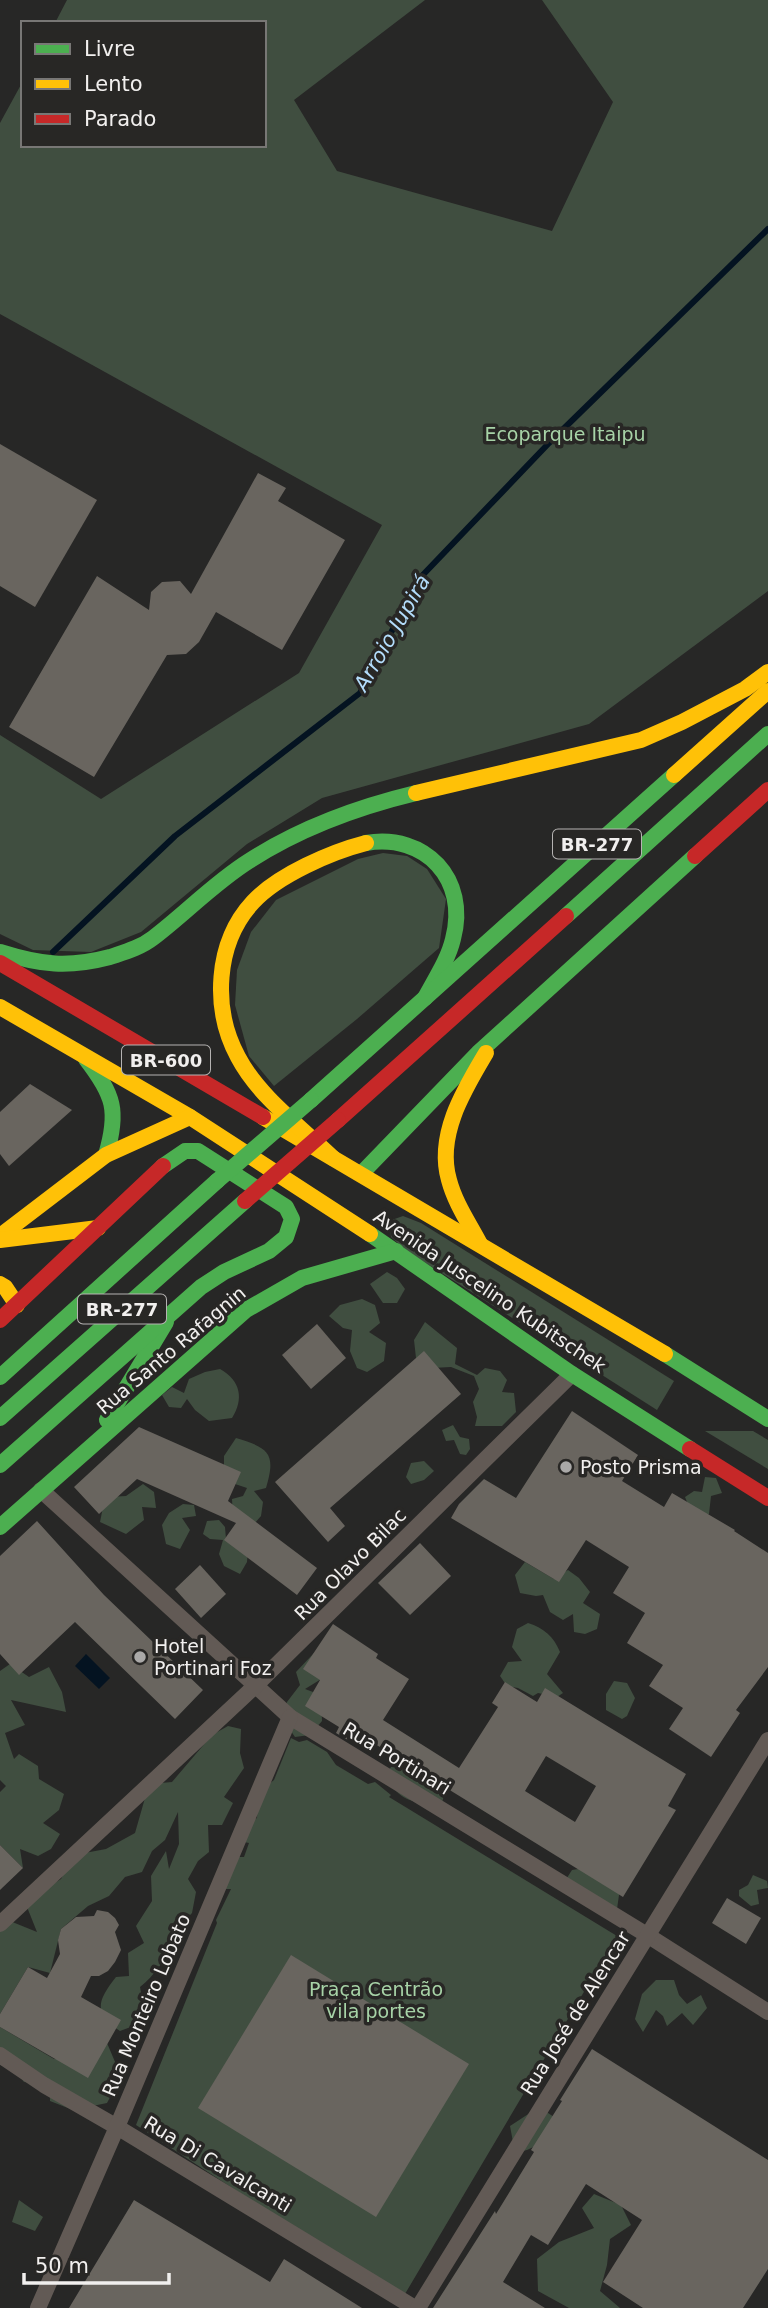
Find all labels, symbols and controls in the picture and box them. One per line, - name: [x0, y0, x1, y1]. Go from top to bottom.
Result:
- legend: [21, 21, 266, 147]
- text: Livre: [84, 37, 135, 61]
- text: Lento: [84, 72, 143, 96]
- text: Parado: [84, 107, 156, 131]
- park label: Ecoparque Itaipu: [484, 423, 646, 445]
- water label: Arroio Jupirá: [348, 571, 435, 697]
- road number: BR-277: [553, 830, 641, 858]
- road number: BR-600: [122, 1045, 210, 1074]
- street label: Avenida Juscelino Kubitschek: [370, 1205, 610, 1377]
- street label: Rua Santo Rafagnin: [92, 1281, 250, 1419]
- road number: BR-277: [78, 1294, 166, 1324]
- place label: Posto Prisma: [580, 1456, 702, 1478]
- marker: Posto Prisma: [558, 1459, 574, 1475]
- street label: Rua Olavo Bilac: [290, 1504, 410, 1624]
- place label: Hotel Portinari Foz: [154, 1635, 272, 1679]
- marker: Hotel Portinari Foz: [132, 1649, 148, 1665]
- street label: Rua Portinari: [339, 1717, 455, 1799]
- street label: Rua Monteiro Lobato: [98, 1910, 194, 2100]
- street label: Rua José de Alencar: [516, 1927, 634, 2099]
- park label: Praça Centrão vila portes: [309, 1978, 443, 2022]
- street label: Rua Di Cavalcanti: [140, 2111, 296, 2217]
- scale bar: [24, 2242, 170, 2286]
- text: 50 m: [35, 2254, 89, 2278]

